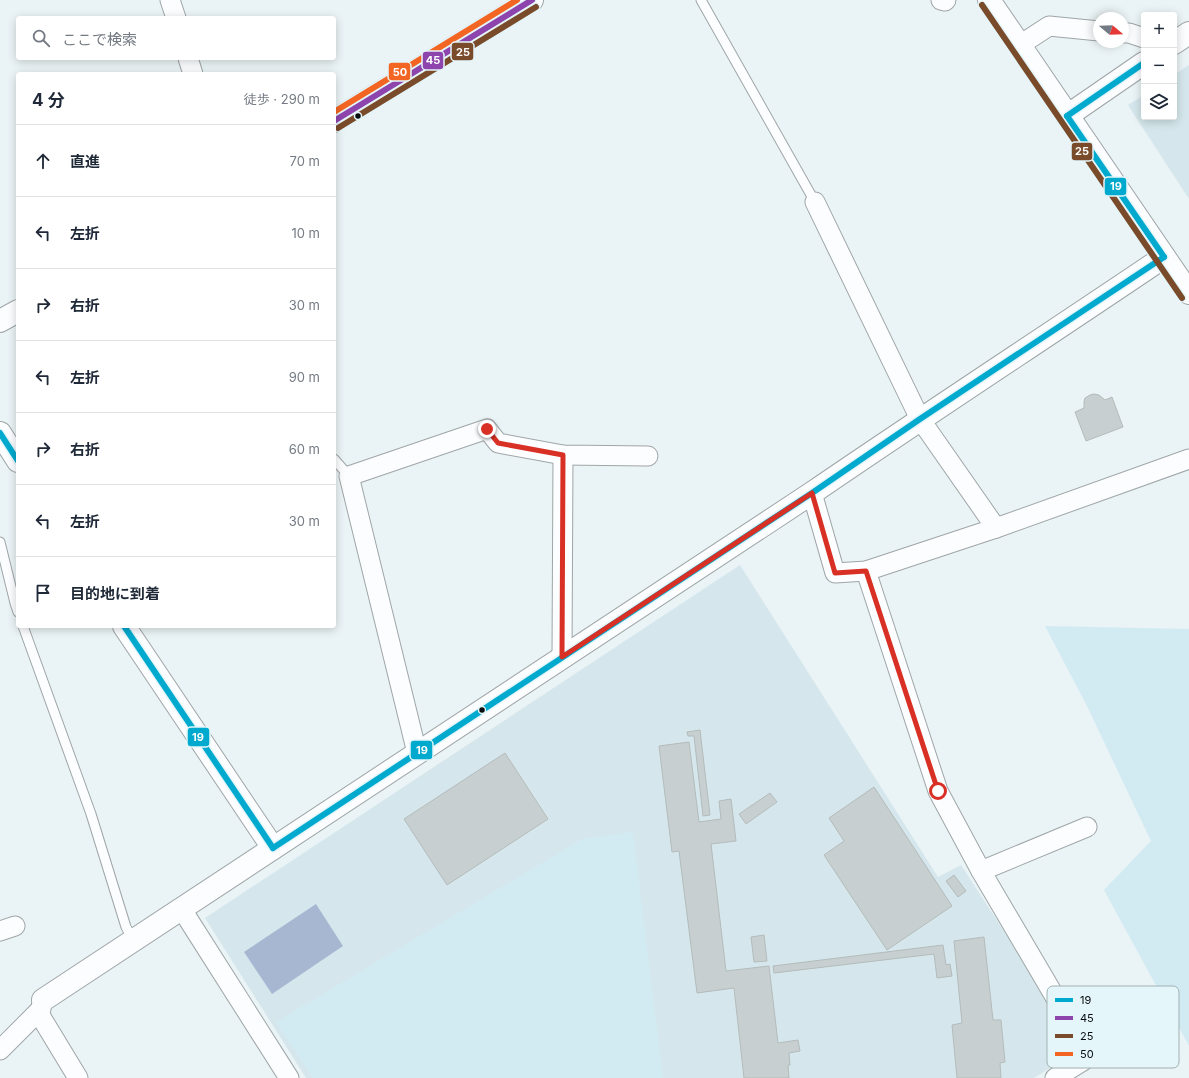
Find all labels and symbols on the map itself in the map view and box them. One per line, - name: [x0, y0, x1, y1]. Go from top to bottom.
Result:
- north arrow: [1093, 12, 1129, 48]
- line badge: 25: [451, 42, 474, 61]
- text: 25: [456, 45, 470, 59]
- line badge: 45: [422, 51, 444, 70]
- text: 45: [426, 53, 440, 67]
- line badge: 50: [388, 62, 411, 81]
- text: 50: [393, 65, 407, 79]
- unlabelled marker: [353, 111, 363, 121]
- line badge: 25: [1071, 142, 1093, 161]
- text: 25: [1075, 144, 1089, 158]
- line badge: 19: [1104, 177, 1127, 196]
- text: 19: [1110, 179, 1122, 193]
- route end: [478, 420, 496, 438]
- unlabelled marker: [477, 705, 487, 715]
- line badge: 19: [187, 727, 210, 747]
- text: 19: [192, 730, 204, 744]
- line badge: 19: [410, 740, 433, 760]
- text: 19: [416, 743, 428, 757]
- route start: [929, 782, 947, 800]
- legend: [1047, 986, 1179, 1068]
- text: 19: [1080, 993, 1091, 1007]
- text: 45: [1080, 1011, 1094, 1025]
- text: 25: [1080, 1029, 1094, 1043]
- text: 50: [1080, 1047, 1094, 1061]

